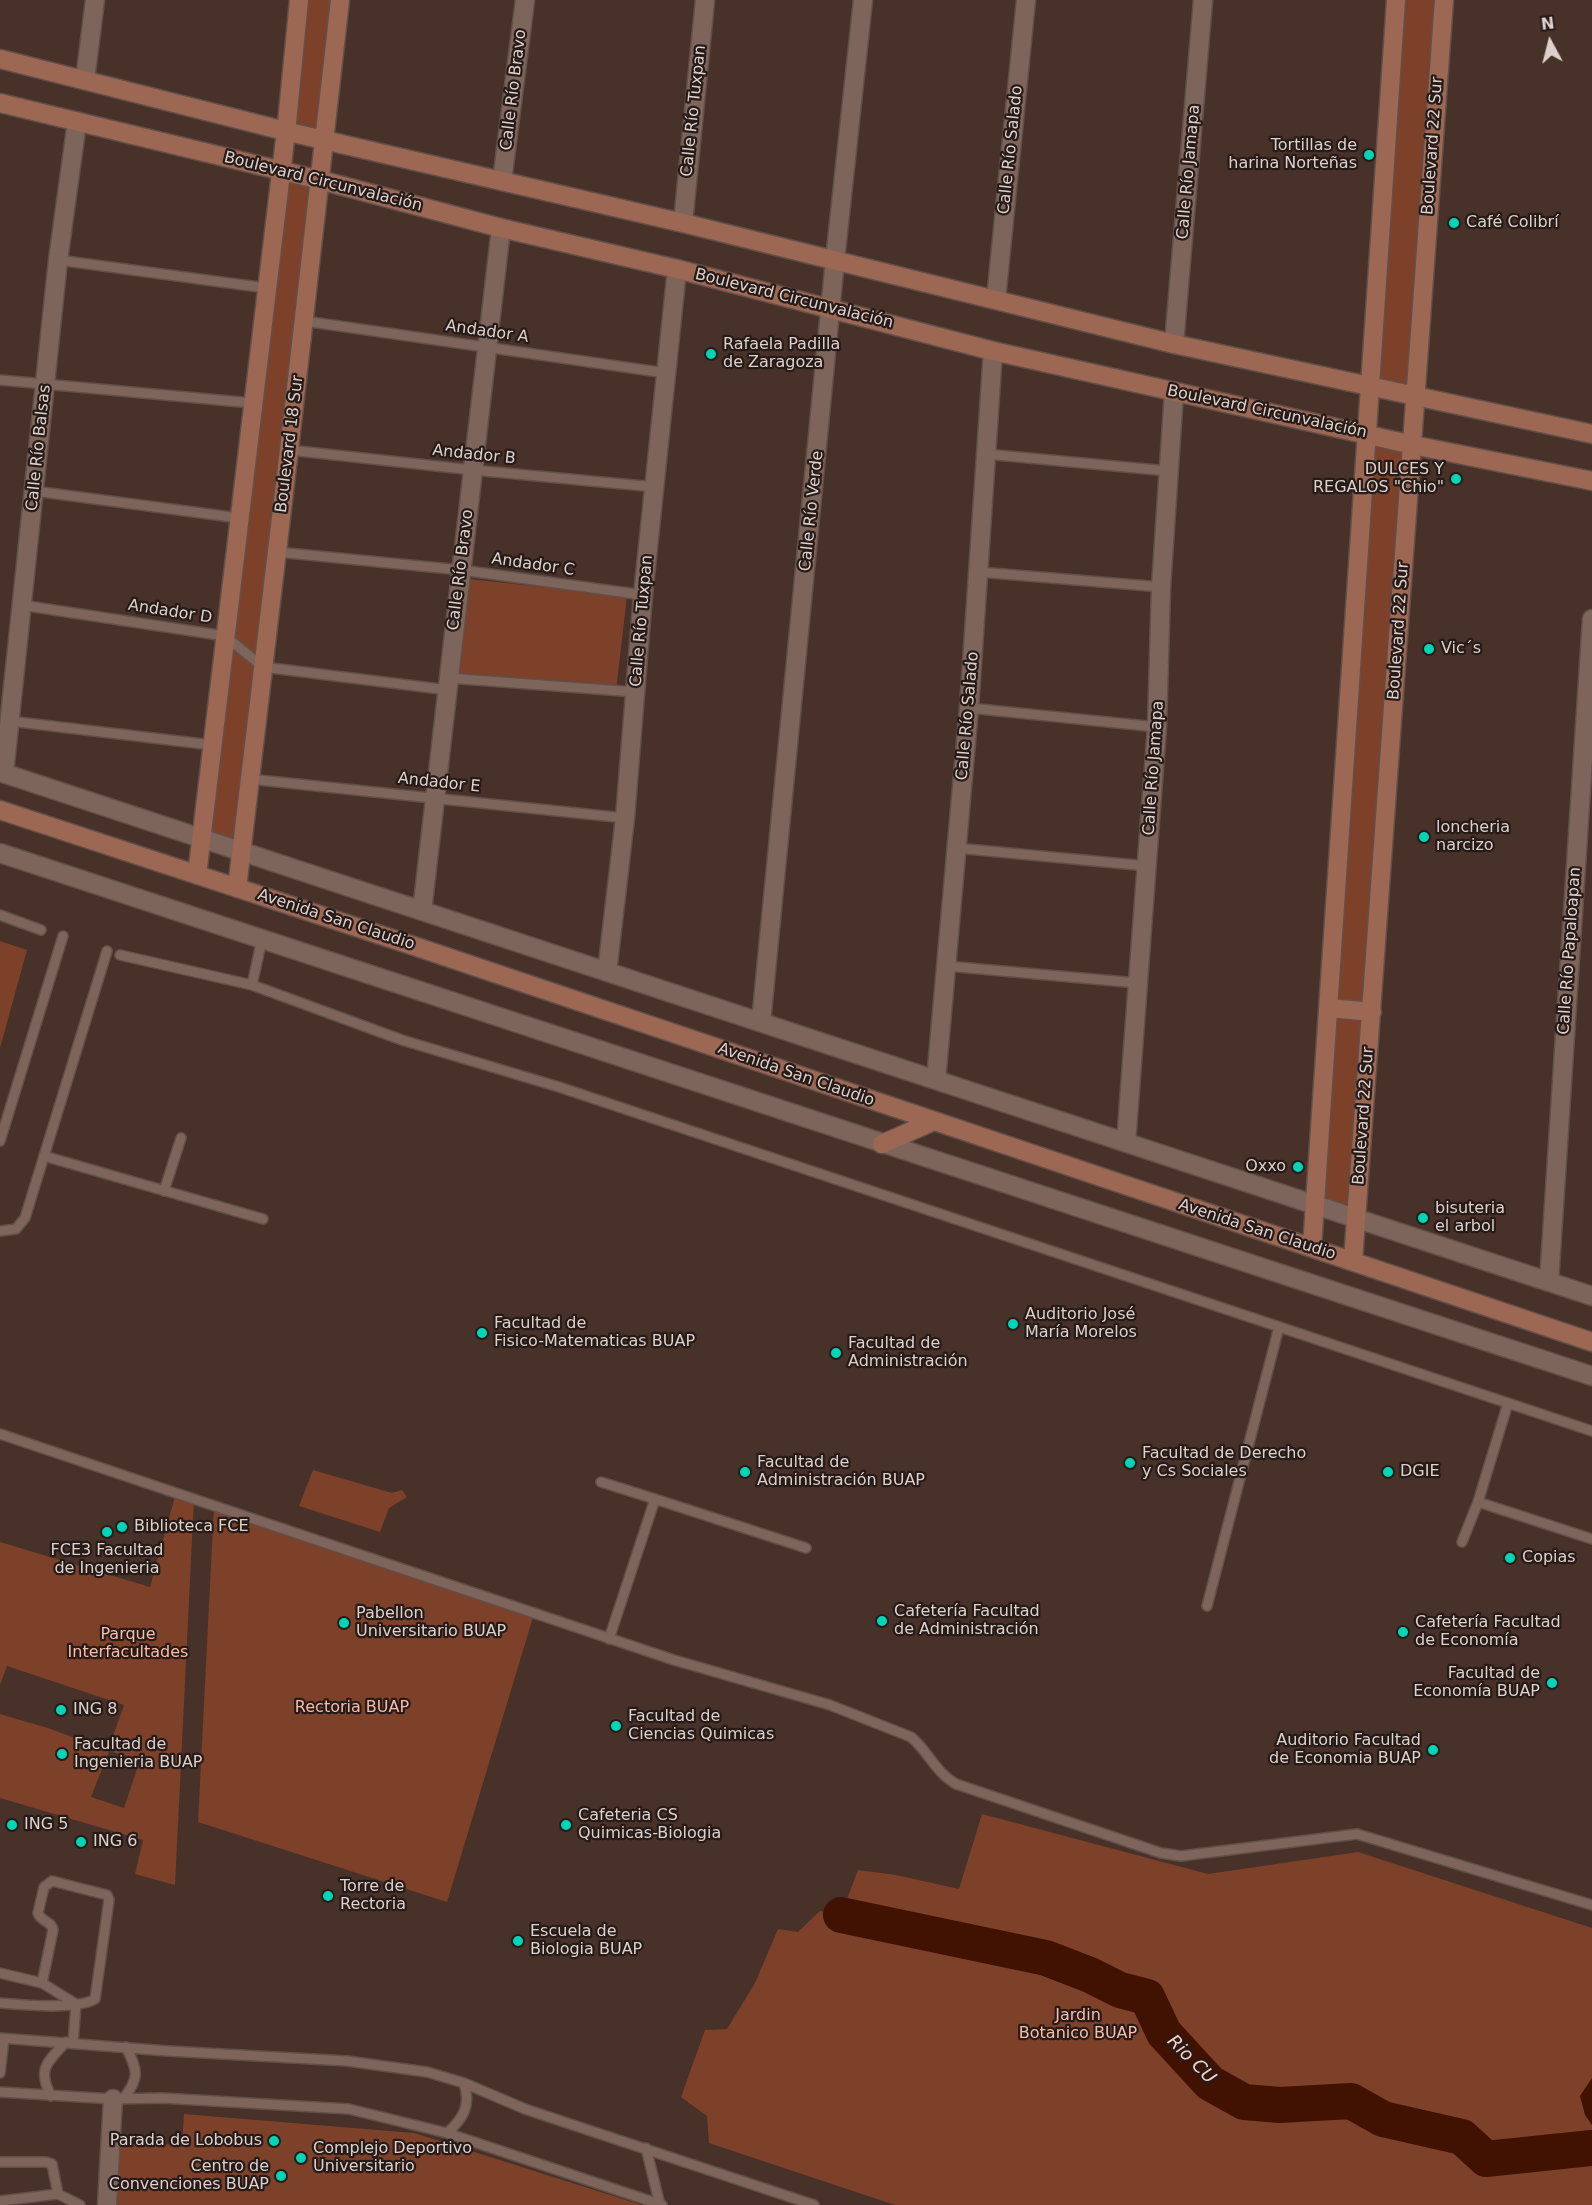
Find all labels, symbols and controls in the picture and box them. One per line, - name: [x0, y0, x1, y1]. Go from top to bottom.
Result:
- north arrow: [1520, 12, 1580, 72]
- text: N: [1540, 13, 1556, 34]
- street label: Calle Río Bravo: [497, 28, 531, 152]
- street label: Calle Río Tuxpan: [678, 44, 710, 178]
- street label: Boulevard 22 Sur: [1419, 76, 1447, 216]
- street label: Calle Río Salado: [995, 85, 1027, 215]
- street label: Calle Río Jamapa: [1174, 104, 1204, 240]
- place label: Tortillas de harina Norteñas: [1228, 136, 1357, 174]
- street label: Boulevard Circunvalación: [222, 148, 424, 216]
- marker: Tortillas de harina Norteñas: [1362, 148, 1376, 162]
- place label: Café Colibrí: [1466, 213, 1559, 233]
- marker: Café Colibrí: [1447, 216, 1461, 230]
- street label: Boulevard Circunvalación: [693, 265, 895, 333]
- street label: Andador A: [444, 317, 530, 347]
- place label: Rafaela Padilla de Zaragoza: [723, 335, 840, 373]
- marker: Rafaela Padilla de Zaragoza: [704, 347, 718, 361]
- street label: Boulevard 18 Sur: [272, 374, 308, 514]
- street label: Boulevard Circunvalación: [1165, 381, 1369, 443]
- street label: Calle Río Balsas: [23, 384, 55, 512]
- street label: Andador B: [431, 441, 517, 469]
- street label: Calle Río Verde: [796, 450, 828, 572]
- place label: DULCES Y REGALOS "Chio": [1313, 460, 1444, 498]
- marker: DULCES Y REGALOS "Chio": [1449, 472, 1463, 486]
- street label: Calle Río Bravo: [444, 508, 478, 632]
- street label: Andador C: [490, 550, 576, 580]
- street label: Calle Río Tuxpan: [627, 554, 657, 688]
- street label: Boulevard 22 Sur: [1385, 561, 1413, 701]
- street label: Andador D: [127, 596, 213, 628]
- place label: Vic´s: [1441, 639, 1481, 659]
- marker: Vic´s: [1422, 642, 1436, 656]
- street label: Calle Río Salado: [953, 651, 983, 781]
- street label: Calle Río Jamapa: [1140, 700, 1168, 836]
- street label: Andador E: [397, 769, 481, 797]
- place label: loncheria narcizo: [1436, 818, 1510, 856]
- marker: loncheria narcizo: [1417, 830, 1431, 844]
- street label: Calle Río Papaloapan: [1555, 866, 1585, 1036]
- street label: Avenida San Claudio: [255, 886, 417, 954]
- street label: Avenida San Claudio: [715, 1039, 877, 1111]
- street label: Boulevard 22 Sur: [1350, 1046, 1378, 1186]
- place label: Oxxo: [1245, 1157, 1286, 1177]
- marker: Oxxo: [1291, 1160, 1305, 1174]
- street label: Avenida San Claudio: [1176, 1196, 1338, 1264]
- place label: bisuteria el arbol: [1435, 1199, 1505, 1237]
- marker: bisuteria el arbol: [1416, 1211, 1430, 1225]
- place label: Auditorio José María Morelos: [1025, 1305, 1137, 1343]
- place label: Facultad de Fisico-Matematicas BUAP: [494, 1314, 695, 1352]
- marker: Auditorio José María Morelos: [1006, 1317, 1020, 1331]
- marker: Facultad de Fisico-Matematicas BUAP: [475, 1326, 489, 1340]
- place label: Facultad de Administración: [848, 1334, 968, 1372]
- marker: Facultad de Administración: [829, 1346, 843, 1360]
- place label: Facultad de Derecho y Cs Sociales: [1142, 1444, 1306, 1482]
- place label: Facultad de Administración BUAP: [757, 1453, 925, 1491]
- marker: Facultad de Derecho y Cs Sociales: [1123, 1456, 1137, 1470]
- place label: DGIE: [1400, 1462, 1440, 1482]
- marker: Facultad de Administración BUAP: [738, 1465, 752, 1479]
- marker: DGIE: [1381, 1465, 1395, 1479]
- place label: Biblioteca FCE: [134, 1517, 249, 1537]
- marker: Biblioteca FCE: [115, 1520, 129, 1534]
- marker: FCE3 Facultad de Ingenieria: [100, 1525, 114, 1539]
- place label: FCE3 Facultad de Ingenieria: [51, 1541, 163, 1579]
- place label: Copias: [1522, 1548, 1576, 1568]
- marker: Copias: [1503, 1551, 1517, 1565]
- place label: Cafetería Facultad de Administración: [894, 1602, 1040, 1640]
- place label: Pabellon Universitario BUAP: [356, 1604, 506, 1642]
- place label: Cafetería Facultad de Economía: [1415, 1613, 1561, 1651]
- marker: Cafetería Facultad de Administración: [875, 1614, 889, 1628]
- marker: Pabellon Universitario BUAP: [337, 1616, 351, 1630]
- park label: Parque Interfacultades: [68, 1625, 188, 1663]
- marker: Cafetería Facultad de Economía: [1396, 1625, 1410, 1639]
- place label: Facultad de Economía BUAP: [1413, 1664, 1540, 1702]
- marker: Facultad de Economía BUAP: [1545, 1676, 1559, 1690]
- park label: Rectoria BUAP: [295, 1698, 409, 1718]
- place label: ING 8: [73, 1700, 117, 1720]
- marker: ING 8: [54, 1703, 68, 1717]
- place label: Facultad de Ciencias Quimicas: [628, 1707, 774, 1745]
- marker: Facultad de Ciencias Quimicas: [609, 1719, 623, 1733]
- place label: Auditorio Facultad de Economia BUAP: [1269, 1731, 1421, 1769]
- place label: Facultad de Ingenieria BUAP: [74, 1735, 202, 1773]
- marker: Auditorio Facultad de Economia BUAP: [1426, 1743, 1440, 1757]
- marker: Facultad de Ingenieria BUAP: [55, 1747, 69, 1761]
- place label: Cafeteria CS Quimicas-Biologia: [578, 1806, 721, 1844]
- place label: ING 5: [24, 1815, 68, 1835]
- marker: ING 5: [5, 1818, 19, 1832]
- marker: Cafeteria CS Quimicas-Biologia: [559, 1818, 573, 1832]
- place label: ING 6: [93, 1832, 137, 1852]
- marker: ING 6: [74, 1835, 88, 1849]
- place label: Torre de Rectoria: [340, 1877, 406, 1915]
- marker: Torre de Rectoria: [321, 1889, 335, 1903]
- place label: Escuela de Biologia BUAP: [530, 1922, 642, 1960]
- marker: Escuela de Biologia BUAP: [511, 1934, 525, 1948]
- park label: Jardin Botanico BUAP: [1019, 2006, 1137, 2044]
- water label: Rio CU: [1162, 2031, 1220, 2089]
- place label: Parada de Lobobus: [110, 2131, 262, 2151]
- marker: Parada de Lobobus: [267, 2134, 281, 2148]
- place label: Complejo Deportivo Universitario: [313, 2139, 472, 2177]
- marker: Complejo Deportivo Universitario: [294, 2151, 308, 2165]
- place label: Centro de Convenciones BUAP: [109, 2157, 269, 2195]
- marker: Centro de Convenciones BUAP: [274, 2169, 288, 2183]

